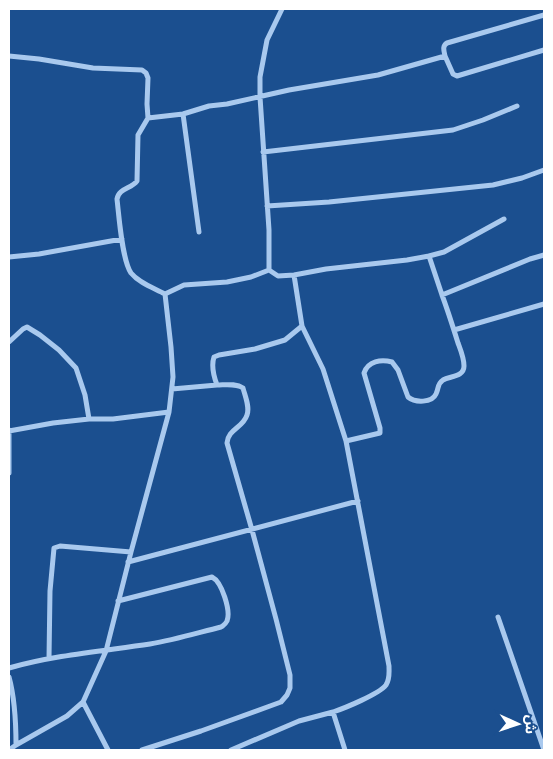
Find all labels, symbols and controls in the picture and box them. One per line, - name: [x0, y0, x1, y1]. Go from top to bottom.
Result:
- north arrow: [493, 699, 543, 749]
- text: ش: [522, 715, 540, 735]

